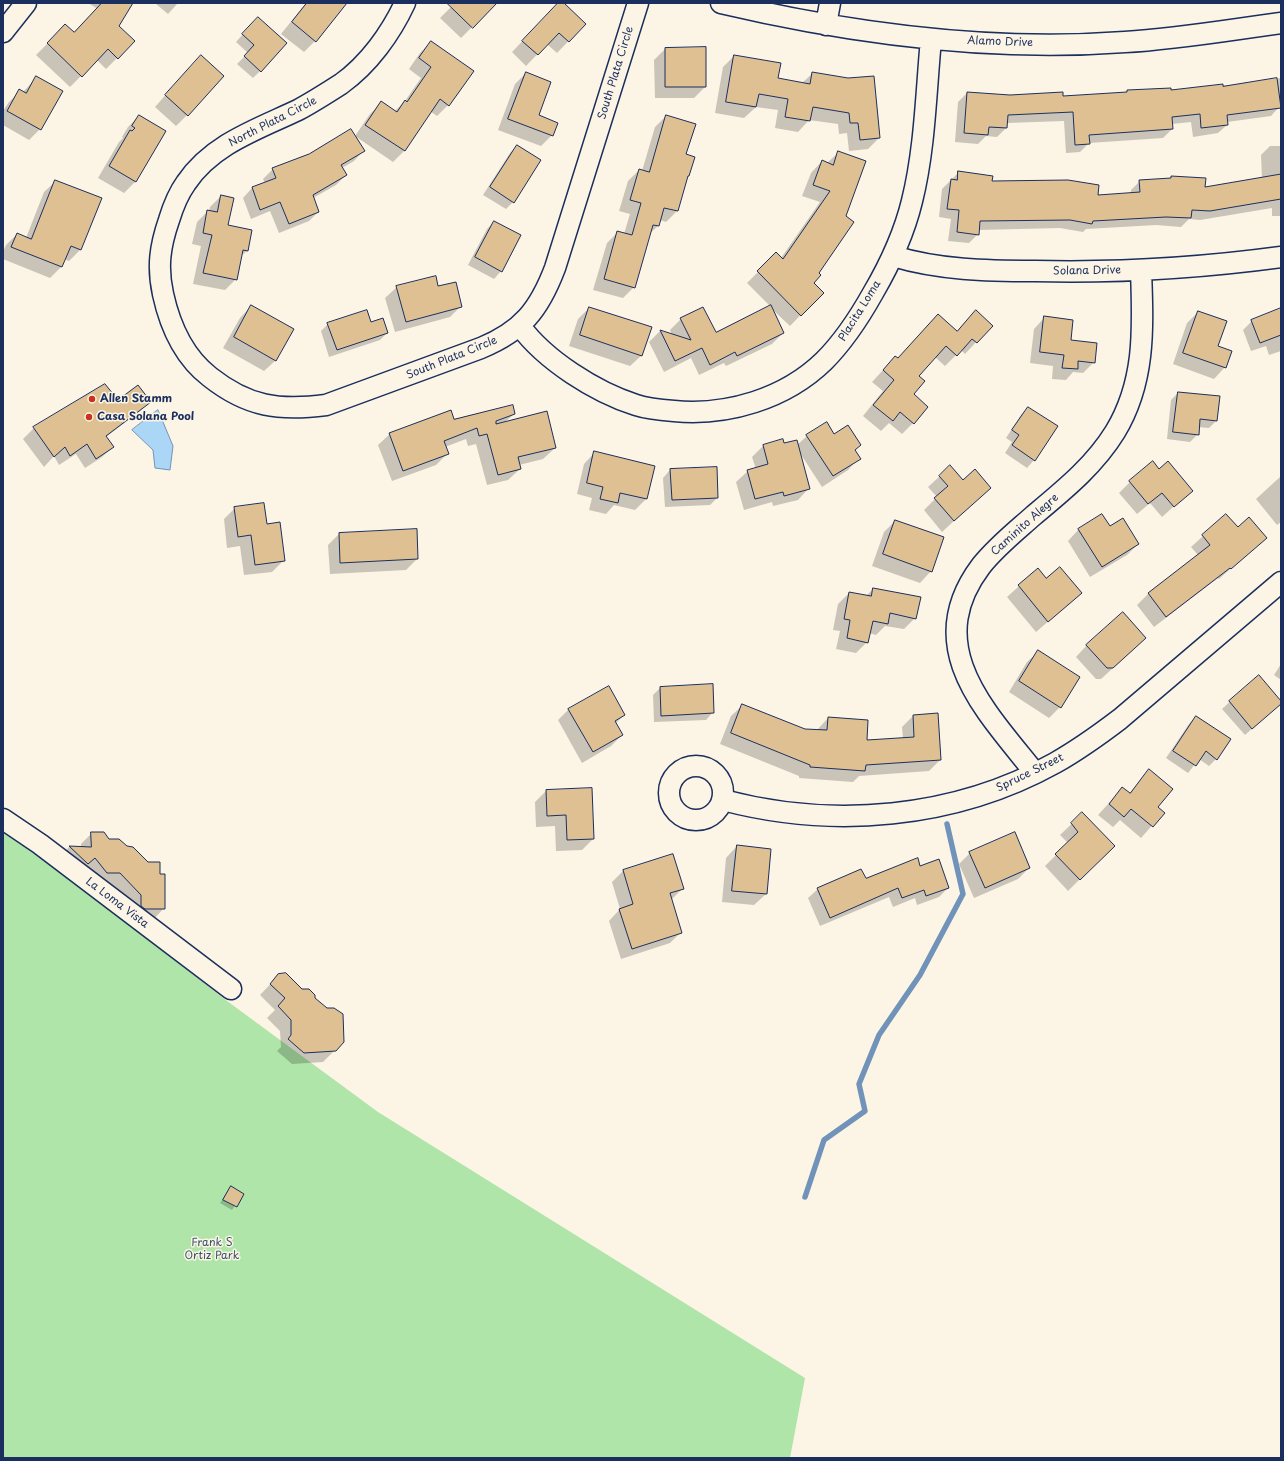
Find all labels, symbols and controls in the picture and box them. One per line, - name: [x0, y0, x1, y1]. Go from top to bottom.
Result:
- street label: South Plata Circle: [596, 25, 636, 121]
- street label: Alamo Drive: [967, 34, 1033, 50]
- street label: North Plata Circle: [227, 94, 319, 150]
- street label: Solana Drive: [1053, 264, 1121, 278]
- street label: Placita Loma: [836, 278, 884, 344]
- street label: South Plata Circle: [405, 334, 499, 382]
- place label: Allen Stamm: [100, 392, 172, 406]
- marker: Allen Stamm: [87, 394, 97, 404]
- place label: Casa Solana Pool: [97, 410, 194, 424]
- marker: Casa Solana Pool: [84, 412, 94, 422]
- street label: Caminito Alegre: [989, 491, 1061, 559]
- street label: Spruce Street: [994, 751, 1066, 795]
- street label: La Loma Vista: [83, 875, 151, 931]
- park label: Frank S Ortiz Park: [185, 1236, 239, 1262]

